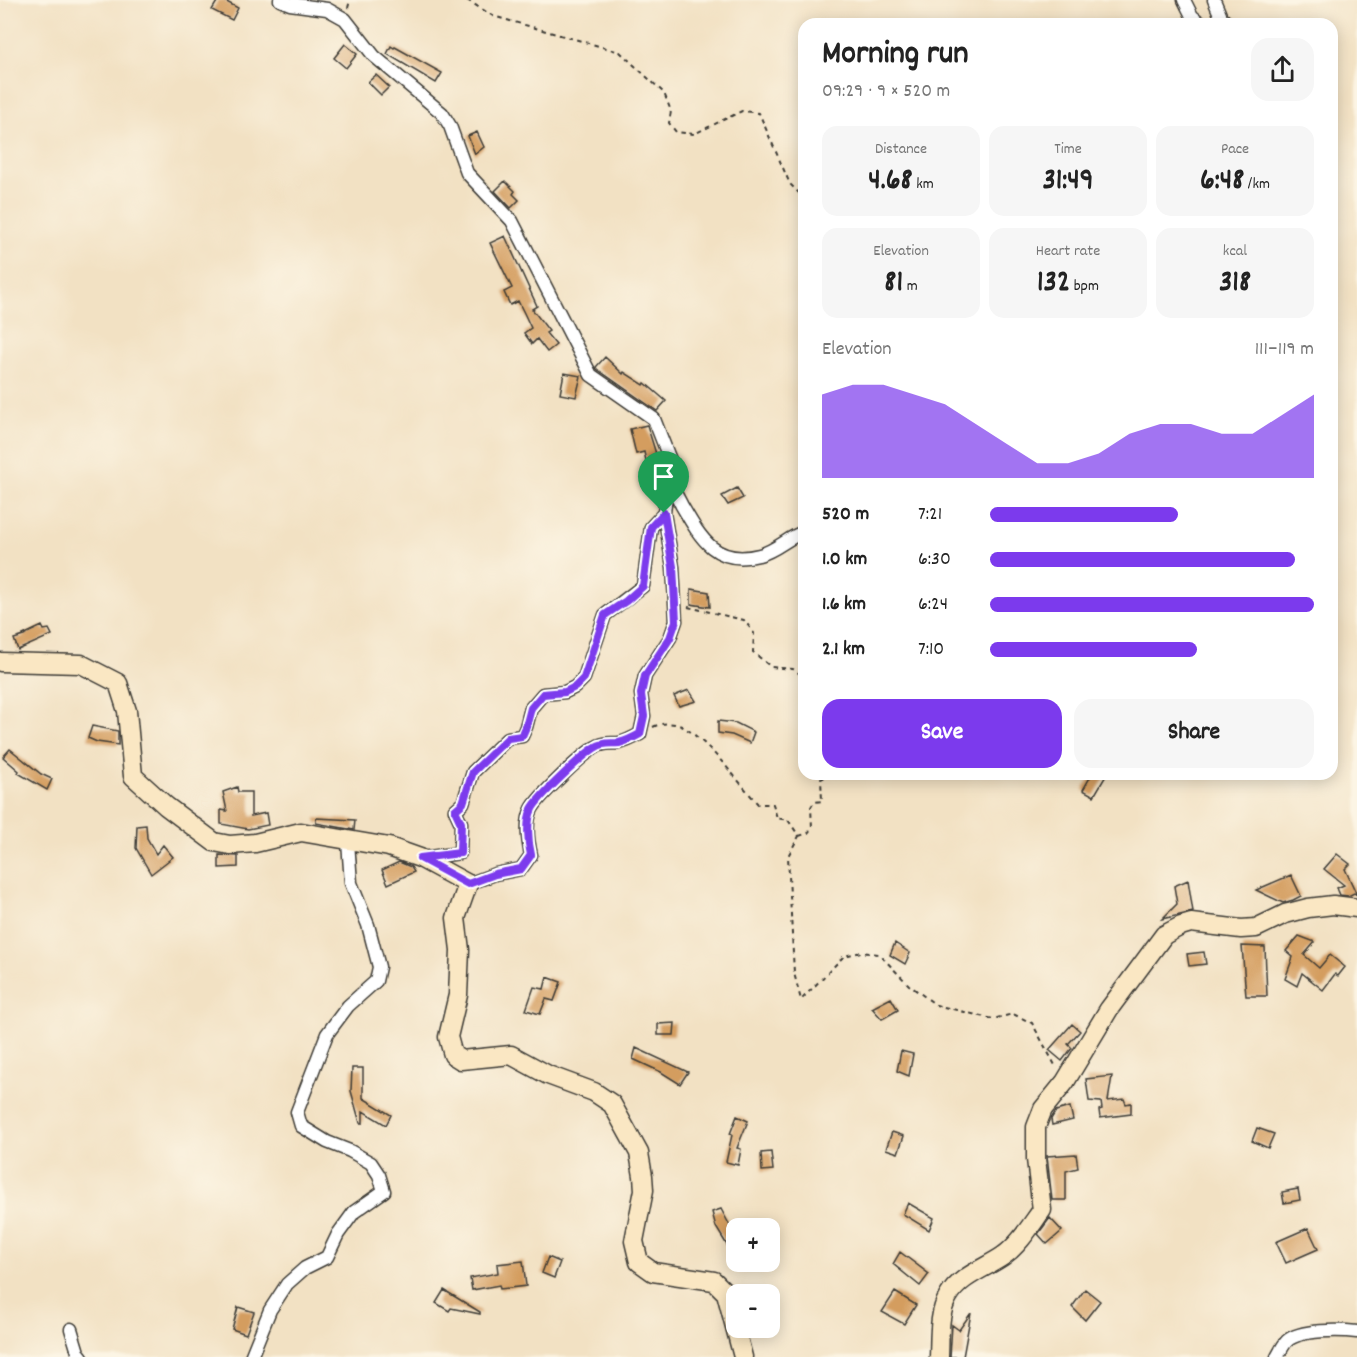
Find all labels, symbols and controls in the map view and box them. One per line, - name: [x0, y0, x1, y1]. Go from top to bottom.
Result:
- text: Morning run: [822, 32, 969, 79]
- button: share: [1251, 38, 1314, 101]
- text: 09:29 · 9 × 520 m: [822, 78, 950, 106]
- text: Distance: [875, 138, 927, 161]
- text: Time: [1054, 138, 1082, 161]
- text: Pace: [1221, 138, 1249, 161]
- text: 4.68: [868, 161, 912, 204]
- text: 31:49: [1042, 161, 1094, 204]
- text: 6:48: [1200, 161, 1244, 204]
- text: km: [912, 173, 934, 196]
- text: /km: [1244, 173, 1270, 196]
- text: Elevation: [873, 240, 929, 263]
- text: Heart rate: [1036, 240, 1100, 263]
- text: kcal: [1223, 240, 1247, 263]
- text: 81: [884, 263, 903, 306]
- text: 132: [1037, 263, 1070, 306]
- text: 318: [1219, 263, 1251, 306]
- text: m: [903, 275, 918, 298]
- text: bpm: [1070, 275, 1099, 298]
- text: Elevation: [822, 336, 892, 364]
- text: 111–119 m: [1255, 336, 1314, 364]
- pin: [638, 451, 689, 513]
- icon: arrive: [647, 460, 680, 493]
- text: 520 m: [822, 501, 869, 529]
- text: 7:21: [918, 501, 942, 529]
- text: 1.0 km: [822, 546, 867, 574]
- text: 6:30: [918, 546, 951, 574]
- text: 1.6 km: [822, 591, 866, 619]
- text: 6:24: [918, 591, 948, 619]
- text: 2.1 km: [822, 636, 865, 664]
- text: 7:10: [918, 636, 944, 664]
- button: Save: [822, 699, 1062, 768]
- button: Share: [1074, 699, 1314, 768]
- map controls: [726, 1218, 780, 1338]
- button: +: [726, 1218, 780, 1272]
- button: −: [726, 1284, 780, 1338]

